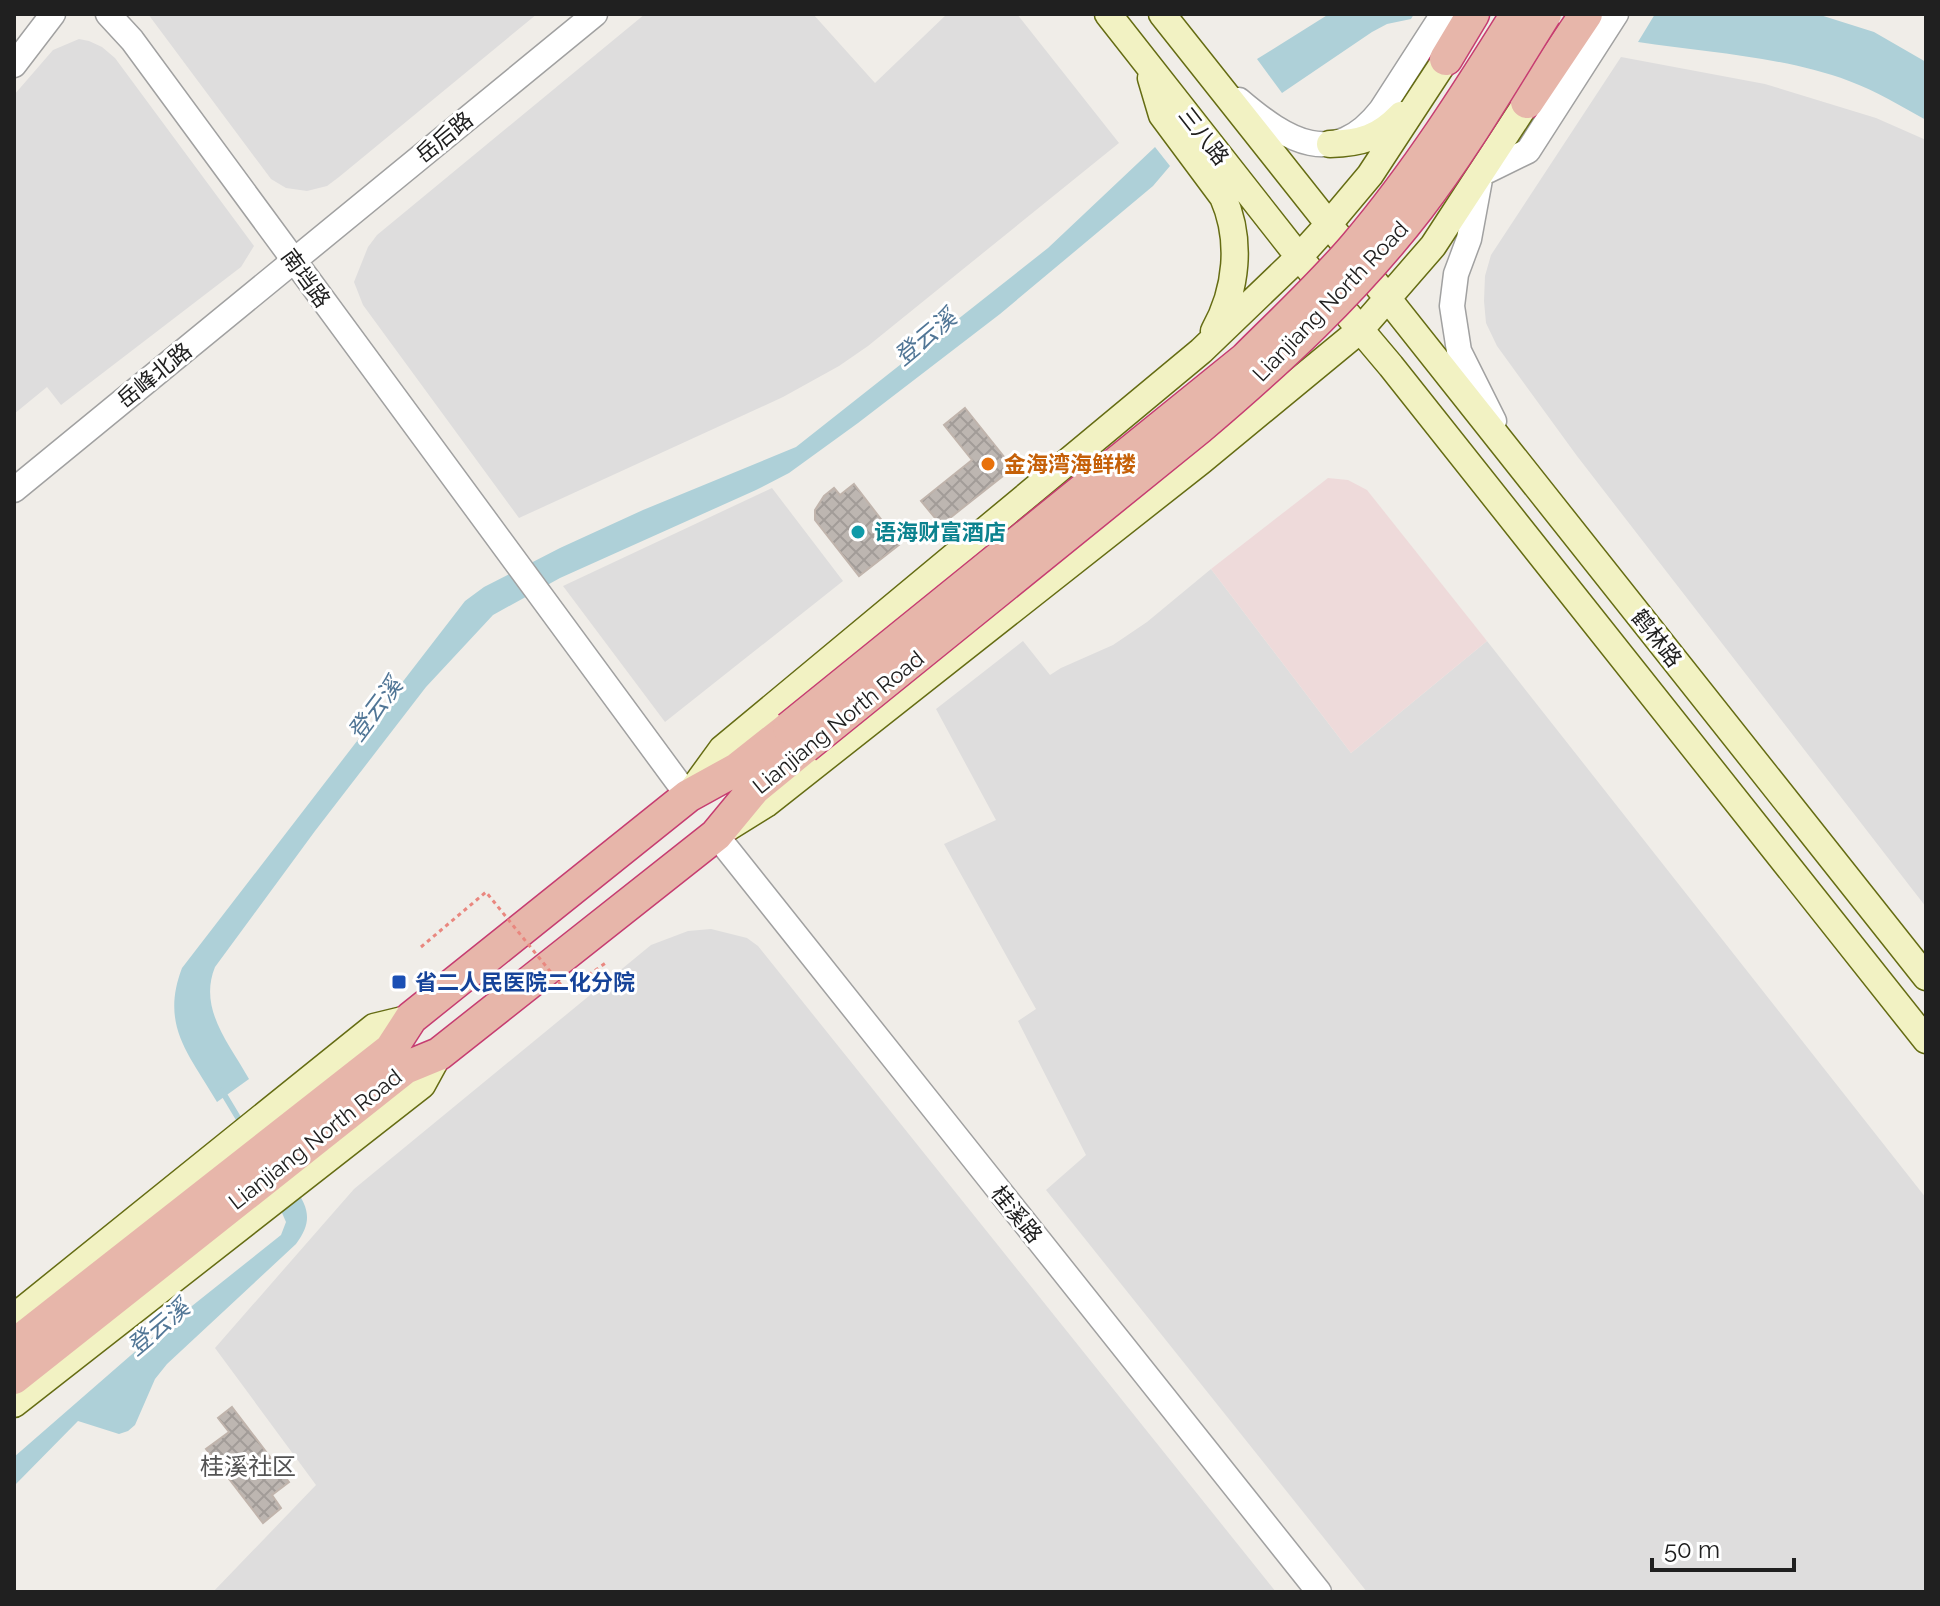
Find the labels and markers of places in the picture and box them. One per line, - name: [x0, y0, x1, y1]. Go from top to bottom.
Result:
- place label: 金海湾海鲜楼: [1004, 451, 1136, 477]
- marker: 金海湾海鲜楼: [979, 455, 997, 473]
- place label: 语海财富酒店: [874, 519, 1006, 545]
- marker: 语海财富酒店: [849, 523, 867, 541]
- place label: 省二人民医院二化分院: [415, 969, 635, 995]
- marker: 省二人民医院二化分院: [390, 973, 408, 991]

